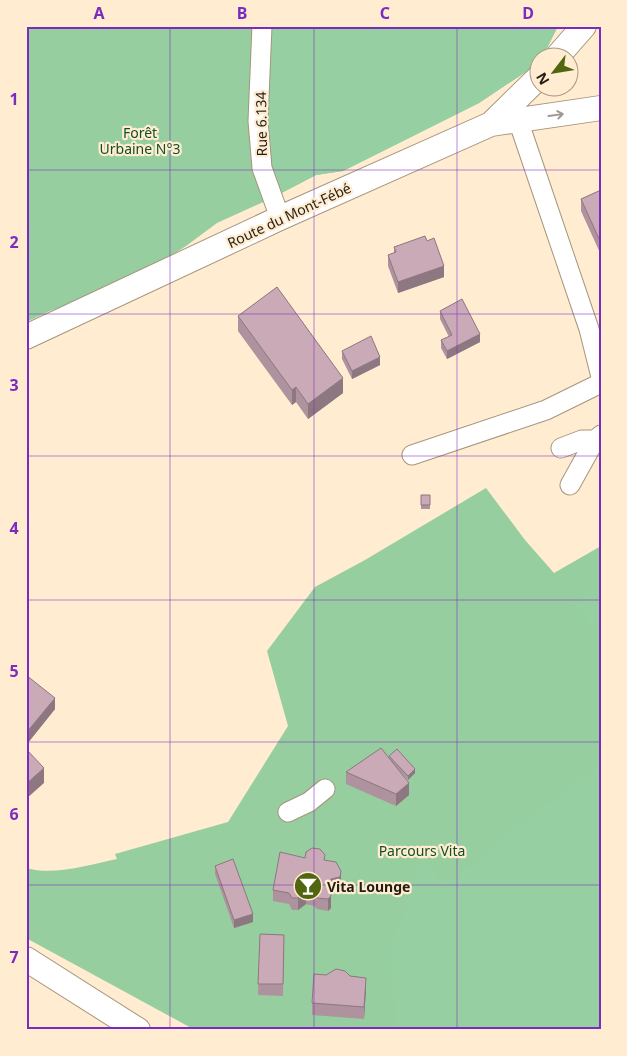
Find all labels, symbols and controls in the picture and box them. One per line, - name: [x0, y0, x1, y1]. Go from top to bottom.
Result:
- text: A: [93, 2, 105, 24]
- text: B: [237, 2, 247, 24]
- text: C: [380, 2, 390, 24]
- text: D: [522, 2, 534, 24]
- north arrow: [530, 48, 580, 98]
- text: N: [531, 69, 554, 89]
- text: 1: [9, 88, 19, 110]
- street label: Rue 6.134: [251, 91, 271, 157]
- one-way arrow: [548, 110, 564, 120]
- park label: Forêt Urbaine N°3: [100, 123, 180, 158]
- street label: Route du Mont-Fébé: [224, 178, 354, 252]
- text: 2: [9, 231, 19, 253]
- text: 3: [9, 374, 19, 396]
- text: 4: [9, 517, 19, 539]
- text: 5: [9, 660, 19, 682]
- text: 6: [9, 803, 19, 825]
- park label: Parcours Vita: [379, 841, 465, 860]
- bar icon: Vita Lounge: [293, 871, 323, 901]
- place label: Vita Lounge: [327, 877, 410, 896]
- text: 7: [9, 946, 19, 968]

